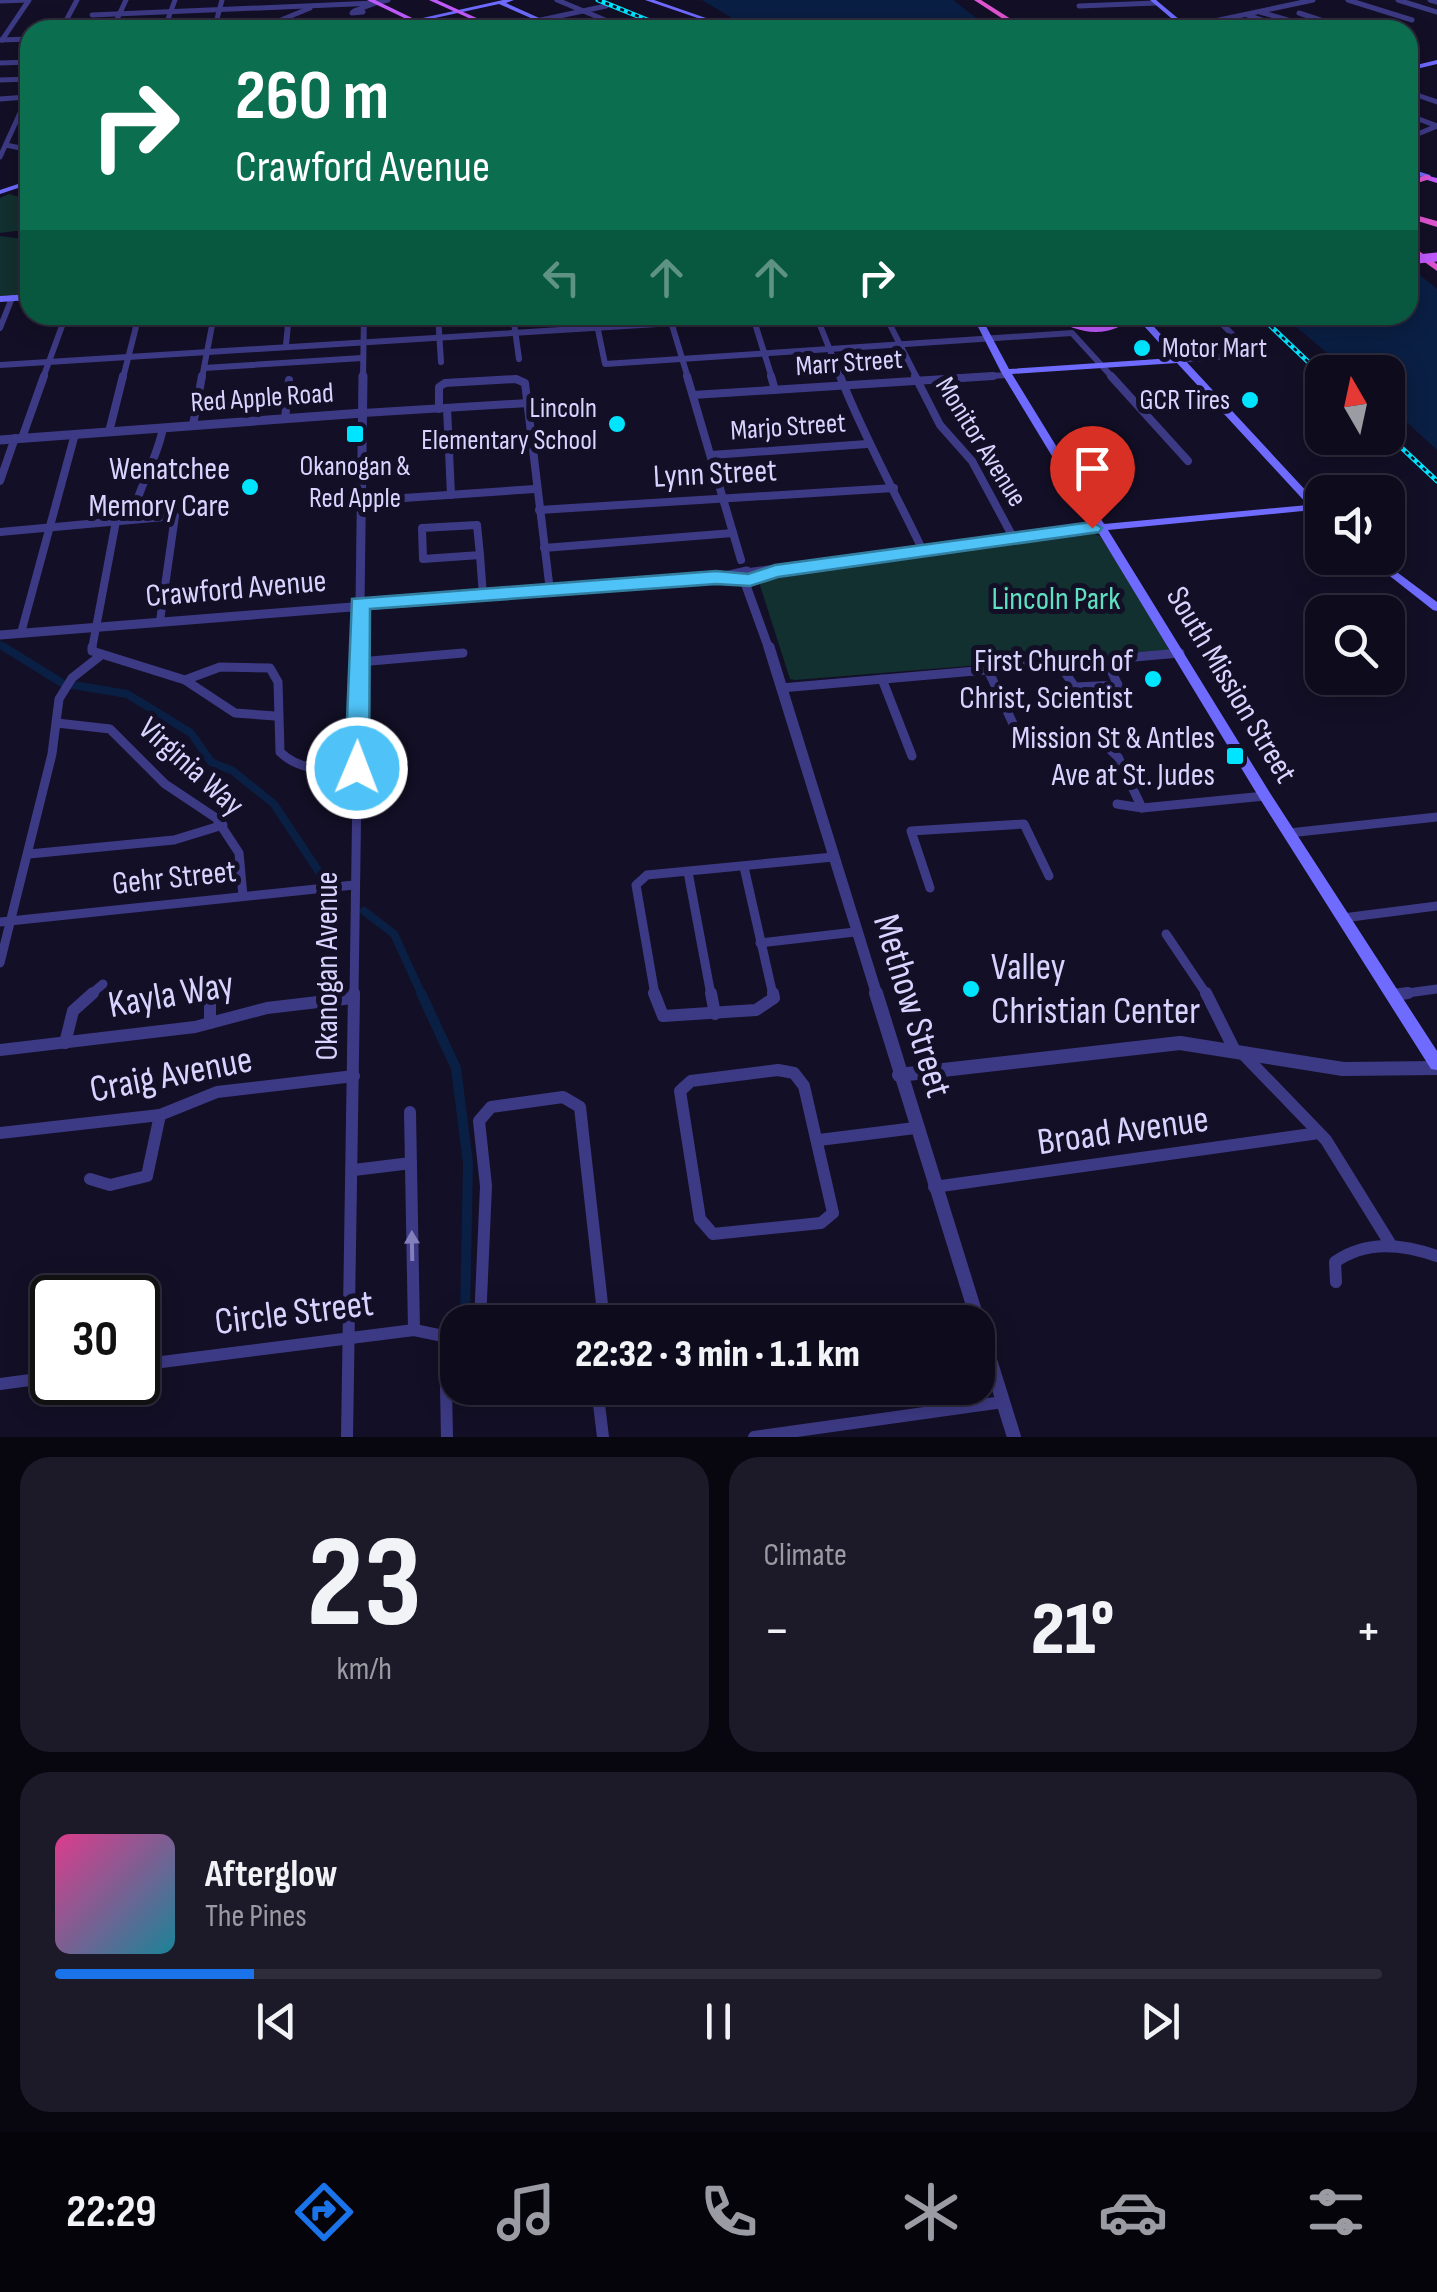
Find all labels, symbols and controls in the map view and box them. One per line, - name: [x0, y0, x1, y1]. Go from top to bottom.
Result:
- text: 260 m: [235, 55, 389, 139]
- icon: right: [70, 60, 200, 190]
- text: Crawford Avenue: [235, 140, 490, 195]
- icon: left: [534, 250, 589, 305]
- icon: ahead: [639, 250, 694, 305]
- icon: ahead: [744, 250, 799, 305]
- icon: right: [849, 250, 904, 305]
- place label: Motor Mart: [1162, 332, 1267, 365]
- marker: Motor Mart: [1131, 337, 1153, 359]
- street label: Marr Street: [794, 343, 904, 383]
- north arrow: [1305, 355, 1405, 455]
- map controls: [1305, 355, 1405, 695]
- street label: Monitor Avenue: [928, 371, 1034, 513]
- street label: Red Apple Road: [189, 377, 335, 419]
- place label: GCR Tires: [1140, 384, 1230, 417]
- marker: GCR Tires: [1239, 389, 1261, 411]
- place label: Lincoln Elementary School: [421, 392, 597, 457]
- street label: Marjo Street: [729, 407, 847, 447]
- marker: Lincoln Elementary School: [606, 413, 628, 435]
- marker: Okanogan & Red Apple: [344, 423, 366, 445]
- pin: [1050, 426, 1135, 529]
- icon: arrive: [1065, 441, 1120, 496]
- place label: Wenatchee Memory Care: [89, 450, 230, 526]
- place label: Okanogan & Red Apple: [300, 450, 410, 515]
- street label: Lynn Street: [652, 451, 778, 497]
- button: sound: [1305, 475, 1405, 575]
- marker: Wenatchee Memory Care: [239, 476, 261, 498]
- street label: Crawford Avenue: [144, 562, 328, 616]
- park label: Lincoln Park: [992, 580, 1121, 619]
- street label: South Mission Street: [1157, 580, 1305, 790]
- button: search: [1305, 595, 1405, 695]
- place label: First Church of Christ, Scientist: [959, 642, 1134, 718]
- marker: First Church of Christ, Scientist: [1142, 668, 1164, 690]
- street label: Virginia Way: [130, 709, 252, 825]
- position arrow: [305, 716, 409, 820]
- place label: Mission St & Antles Ave at St. Judes: [1011, 719, 1215, 795]
- marker: Mission St & Antles Ave at St. Judes: [1224, 745, 1246, 767]
- street label: Gehr Street: [110, 852, 238, 904]
- street label: Okanogan Avenue: [308, 872, 347, 1060]
- street label: Methow Street: [863, 909, 961, 1103]
- place label: Valley Christian Center: [991, 945, 1200, 1034]
- street label: Kayla Way: [105, 962, 238, 1028]
- marker: Valley Christian Center: [960, 978, 982, 1000]
- street label: Craig Avenue: [86, 1037, 256, 1113]
- street label: Broad Avenue: [1035, 1097, 1211, 1165]
- one-way arrow: [404, 1230, 420, 1262]
- speed limit sign: 30: [30, 1275, 160, 1405]
- street label: Circle Street: [212, 1281, 376, 1345]
- text: 22:32 · 3 min · 1.1 km: [575, 1332, 860, 1377]
- text: 23: [307, 1507, 422, 1663]
- text: Climate: [764, 1536, 847, 1575]
- text: 21°: [1031, 1585, 1115, 1676]
- text: −: [764, 1598, 790, 1665]
- text: +: [1355, 1598, 1382, 1665]
- text: km/h: [337, 1650, 392, 1689]
- text: Afterglow: [205, 1852, 338, 1897]
- text: The Pines: [205, 1897, 307, 1936]
- icon: previous: [249, 1994, 304, 2049]
- icon: pause: [691, 1994, 746, 2049]
- icon: next: [1133, 1994, 1188, 2049]
- icon: directions: [289, 2177, 359, 2247]
- icon: music: [491, 2177, 561, 2247]
- icon: phone: [694, 2177, 764, 2247]
- icon: climate: [896, 2177, 966, 2247]
- icon: car: [1098, 2177, 1168, 2247]
- icon: filters: [1301, 2177, 1371, 2247]
- text: 22:29: [66, 2185, 157, 2240]

